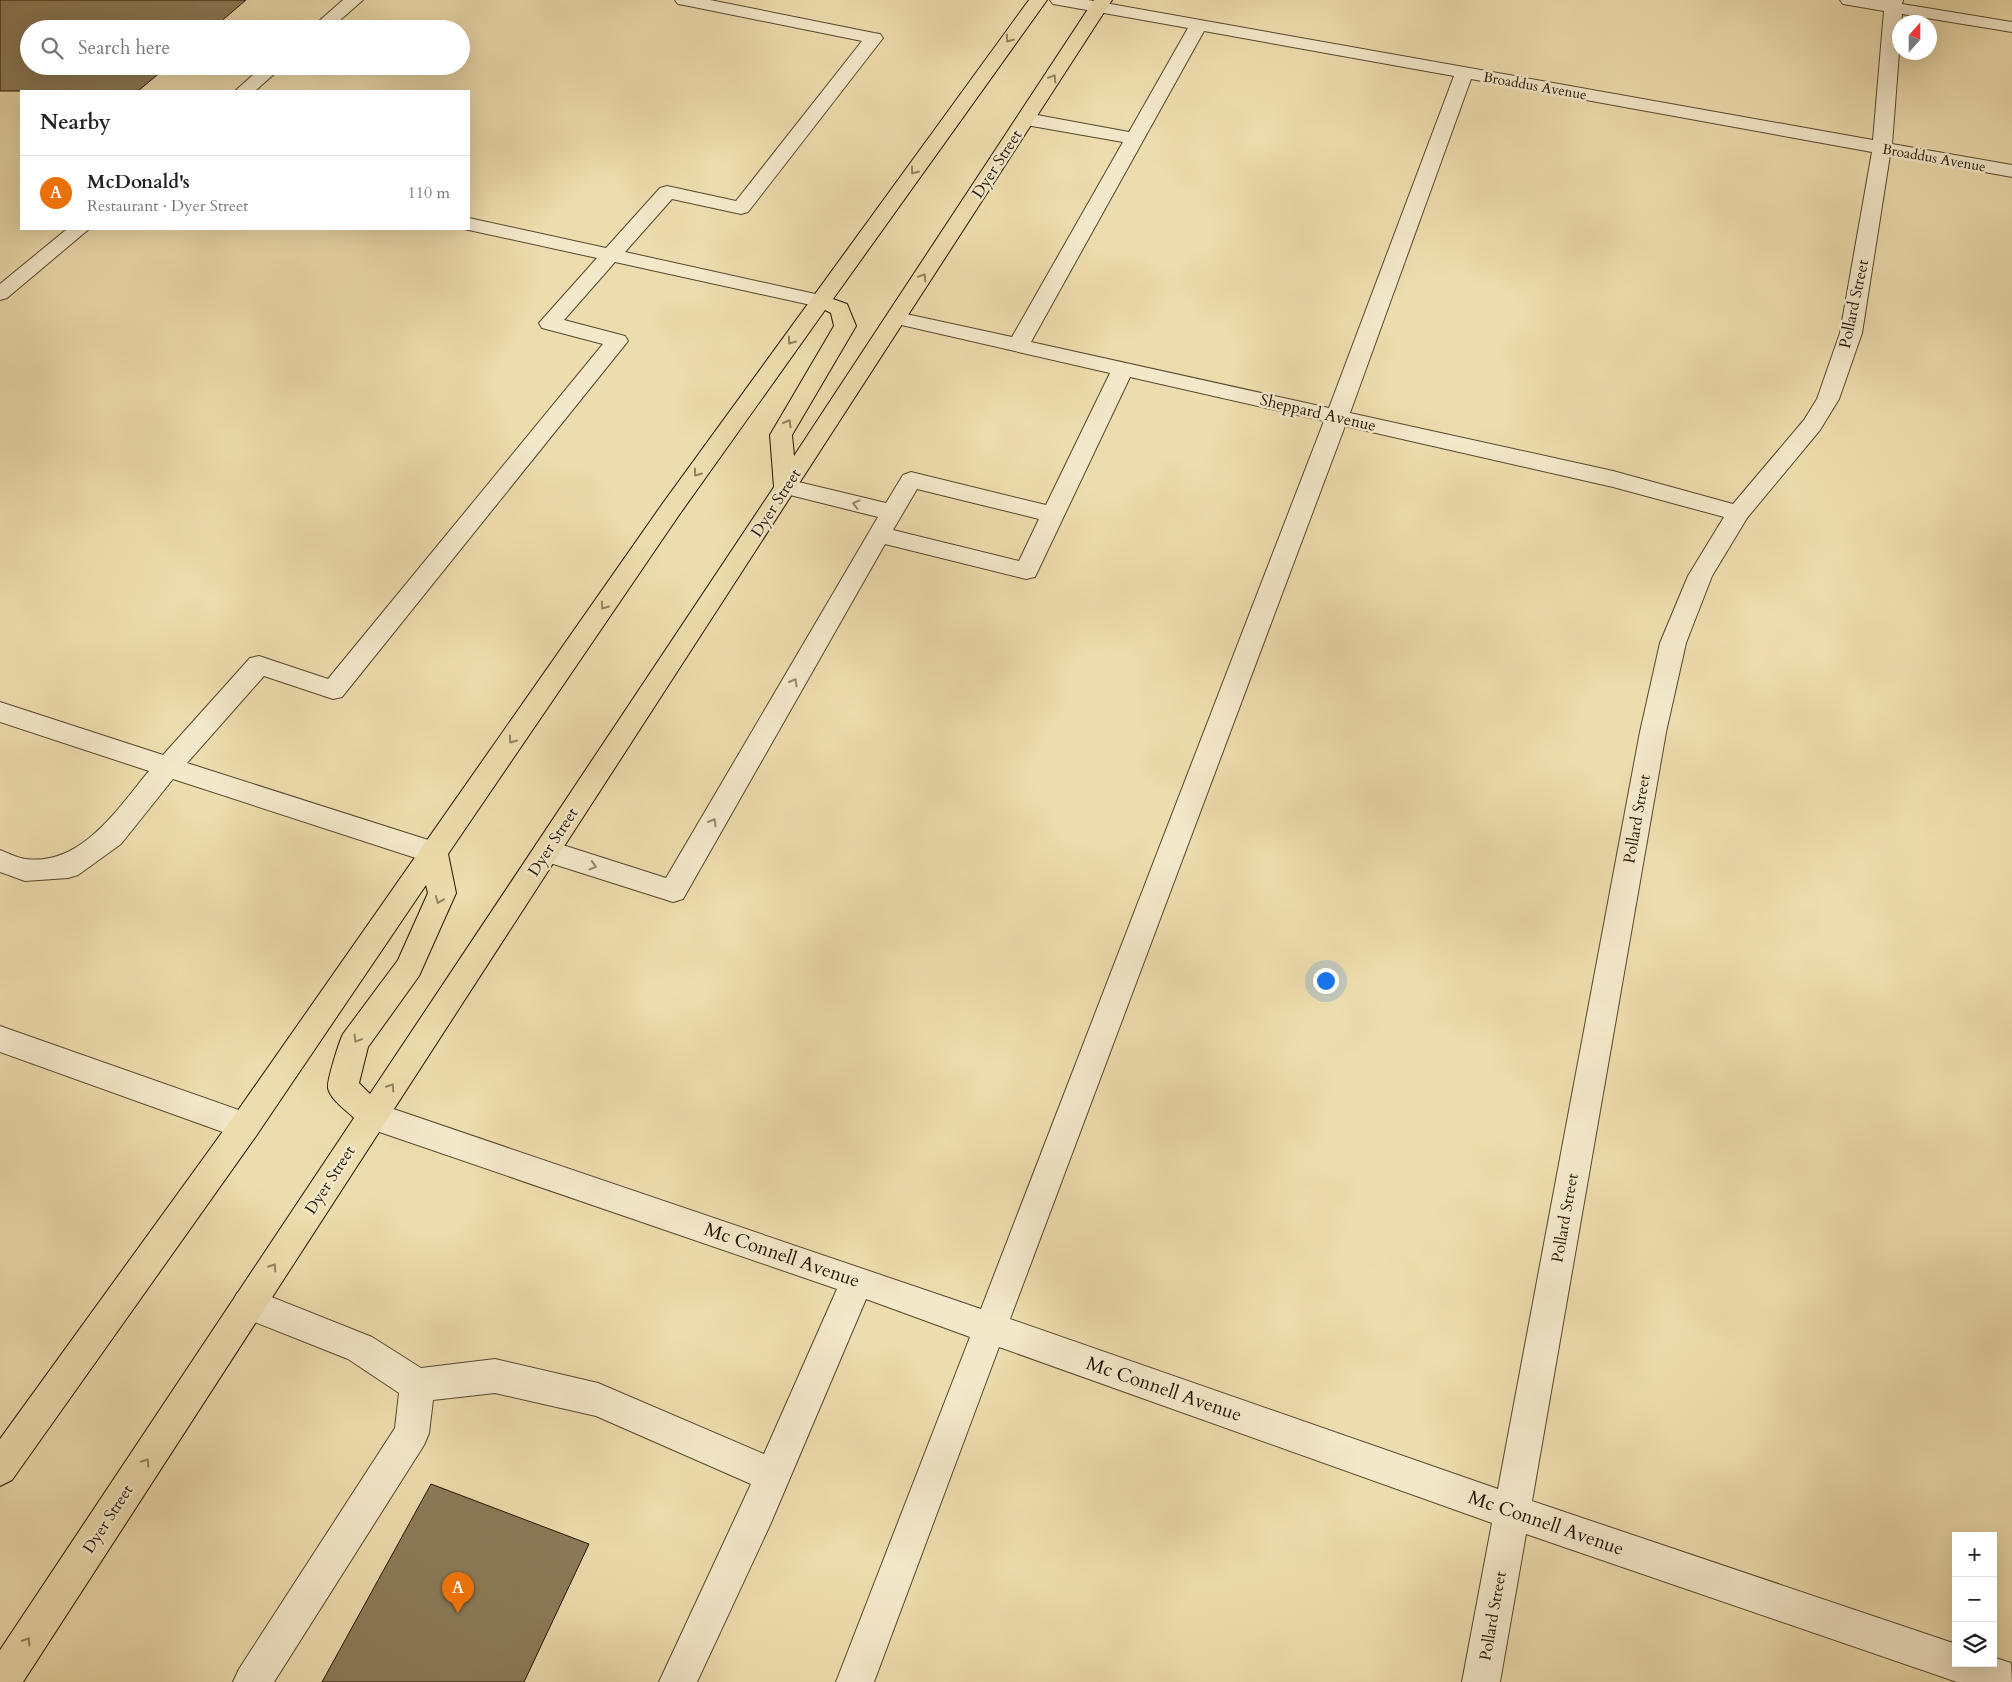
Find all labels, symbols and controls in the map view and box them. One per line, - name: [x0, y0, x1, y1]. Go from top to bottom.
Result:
- north arrow: [1892, 15, 1937, 60]
- search box: [20, 20, 470, 75]
- one-way arrow: [1007, 33, 1015, 42]
- icon: search: [38, 34, 66, 62]
- text: Search here: [78, 35, 170, 61]
- street label: Broaddus Avenue: [1482, 68, 1588, 104]
- one-way arrow: [1046, 74, 1056, 83]
- text: Nearby: [40, 108, 111, 137]
- street label: Dyer Street: [967, 126, 1027, 202]
- street label: Broaddus Avenue: [1881, 140, 1987, 176]
- one-way arrow: [911, 165, 920, 175]
- text: McDonald's: [87, 169, 190, 195]
- text: A: [50, 182, 62, 204]
- text: 110 m: [408, 182, 450, 204]
- text: Restaurant · Dyer Street: [87, 195, 248, 217]
- street label: Pollard Street: [1834, 258, 1874, 350]
- one-way arrow: [917, 274, 927, 283]
- one-way arrow: [789, 335, 797, 344]
- street label: Sheppard Avenue: [1258, 389, 1378, 437]
- one-way arrow: [782, 419, 792, 428]
- street label: Dyer Street: [746, 465, 806, 541]
- one-way arrow: [694, 467, 703, 477]
- one-way arrow: [852, 499, 861, 510]
- one-way arrow: [601, 600, 610, 610]
- one-way arrow: [788, 678, 798, 687]
- one-way arrow: [509, 734, 518, 744]
- street label: Pollard Street: [1618, 773, 1656, 865]
- street label: Dyer Street: [523, 804, 583, 880]
- one-way arrow: [707, 819, 717, 828]
- one-way arrow: [589, 860, 597, 870]
- one-way arrow: [435, 895, 445, 904]
- your location: [1313, 968, 1339, 994]
- one-way arrow: [354, 1034, 364, 1043]
- one-way arrow: [385, 1084, 394, 1093]
- street label: Dyer Street: [300, 1142, 360, 1218]
- street label: Pollard Street: [1546, 1172, 1584, 1264]
- street label: Mc Connell Avenue: [701, 1216, 863, 1294]
- one-way arrow: [267, 1264, 276, 1273]
- street label: Mc Connell Avenue: [1083, 1350, 1245, 1428]
- one-way arrow: [139, 1458, 149, 1467]
- street label: Dyer Street: [78, 1481, 138, 1557]
- street label: Mc Connell Avenue: [1465, 1484, 1627, 1562]
- map controls: [1952, 1532, 1997, 1667]
- button: +: [1952, 1532, 1997, 1577]
- street label: Pollard Street: [1474, 1570, 1512, 1662]
- pin: A: [442, 1572, 474, 1613]
- button: −: [1952, 1577, 1997, 1622]
- button: layers: [1952, 1622, 1997, 1667]
- one-way arrow: [21, 1638, 31, 1647]

